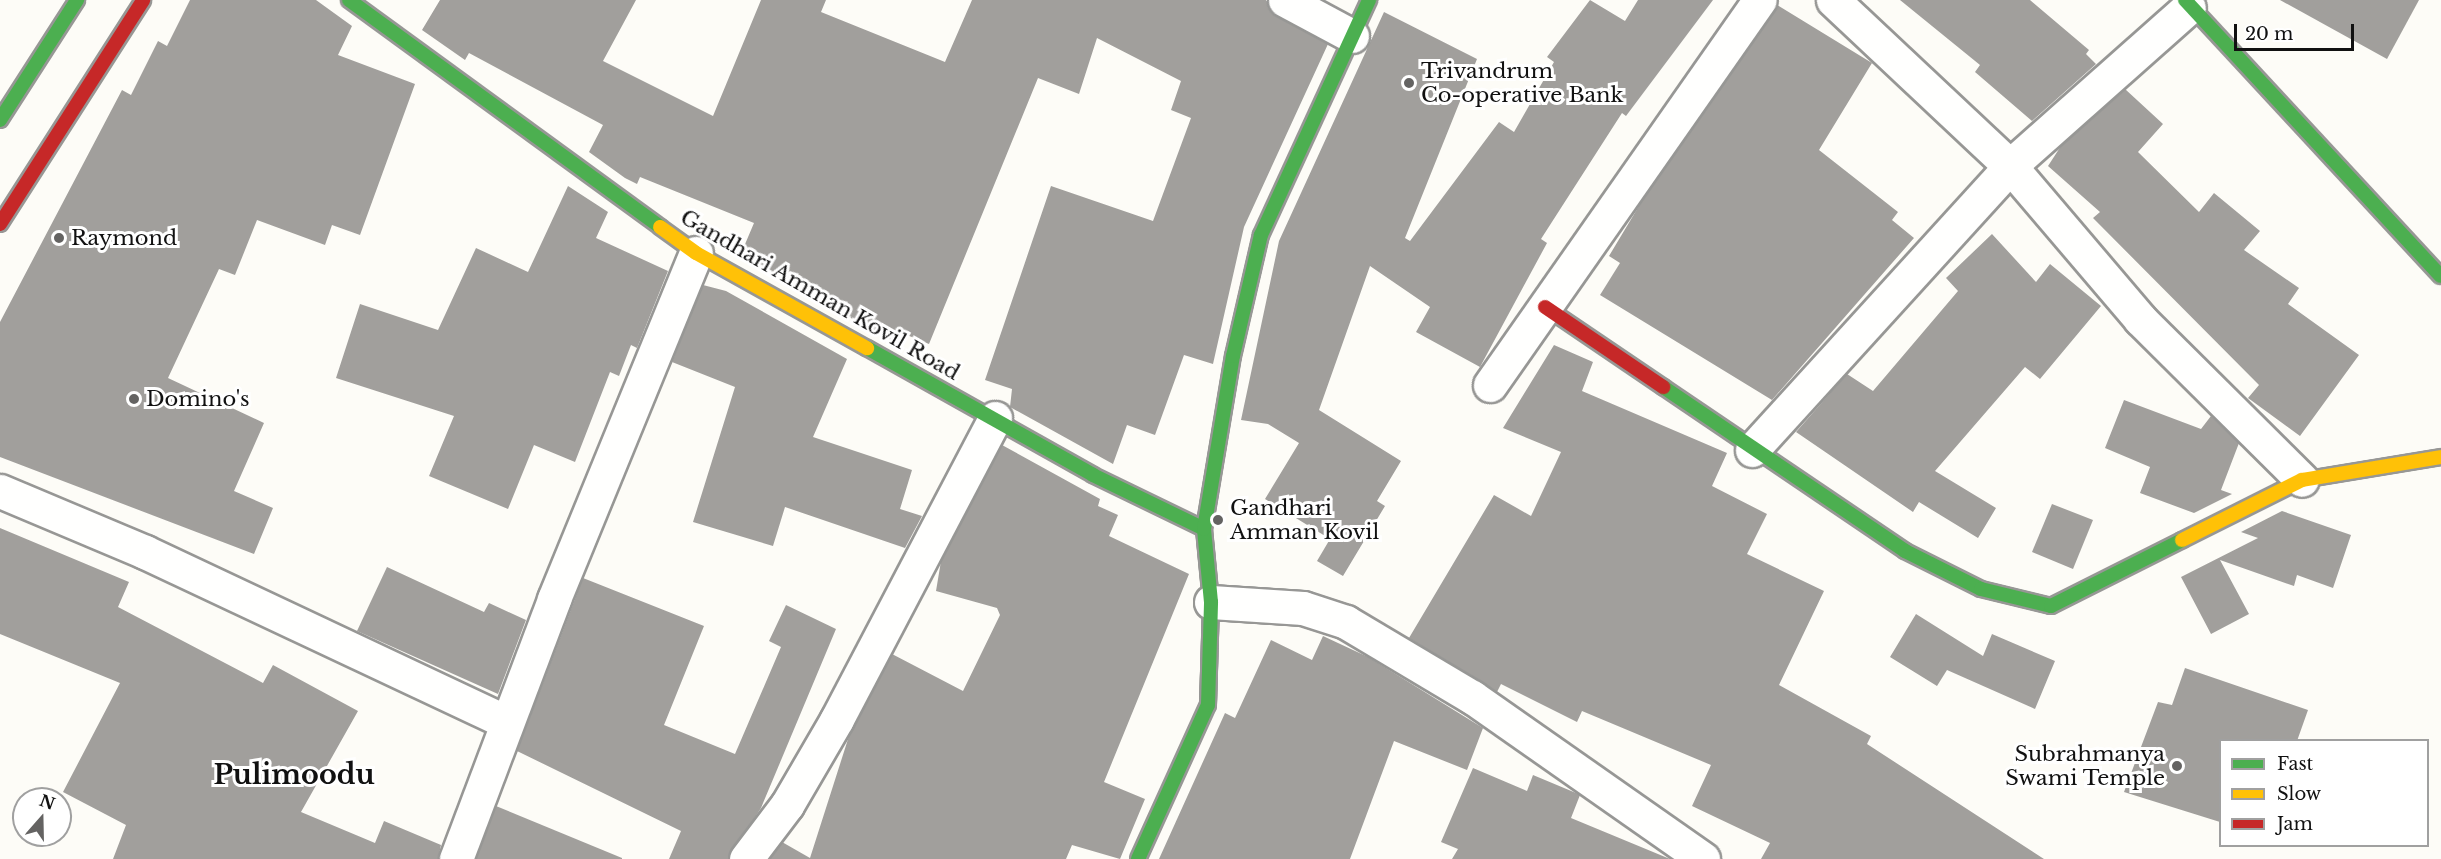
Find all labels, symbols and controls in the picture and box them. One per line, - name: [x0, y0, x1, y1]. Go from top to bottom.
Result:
- scale bar: [2237, 12, 2357, 50]
- text: 20 m: [2245, 23, 2293, 45]
- place label: Trivandrum Co-operative Bank: [1421, 58, 1624, 108]
- marker: Trivandrum Co-operative Bank: [1402, 76, 1416, 90]
- street label: Gandhari Amman Kovil Road: [676, 204, 964, 386]
- place label: Raymond: [71, 225, 177, 251]
- marker: Raymond: [52, 231, 66, 245]
- place label: Domino's: [146, 386, 250, 412]
- marker: Domino's: [127, 392, 141, 406]
- place label: Gandhari Amman Kovil: [1230, 495, 1379, 545]
- marker: Gandhari Amman Kovil: [1211, 513, 1225, 527]
- legend: [2219, 739, 2429, 847]
- place label: Subrahmanya Swami Temple: [2004, 741, 2165, 791]
- text: Fast: [2277, 753, 2313, 775]
- district label: Pulimoodu: [213, 759, 375, 791]
- marker: Subrahmanya Swami Temple: [2170, 759, 2184, 773]
- text: Slow: [2277, 783, 2321, 805]
- north arrow: [12, 787, 72, 847]
- text: N: [37, 790, 58, 814]
- text: Jam: [2277, 813, 2313, 835]

